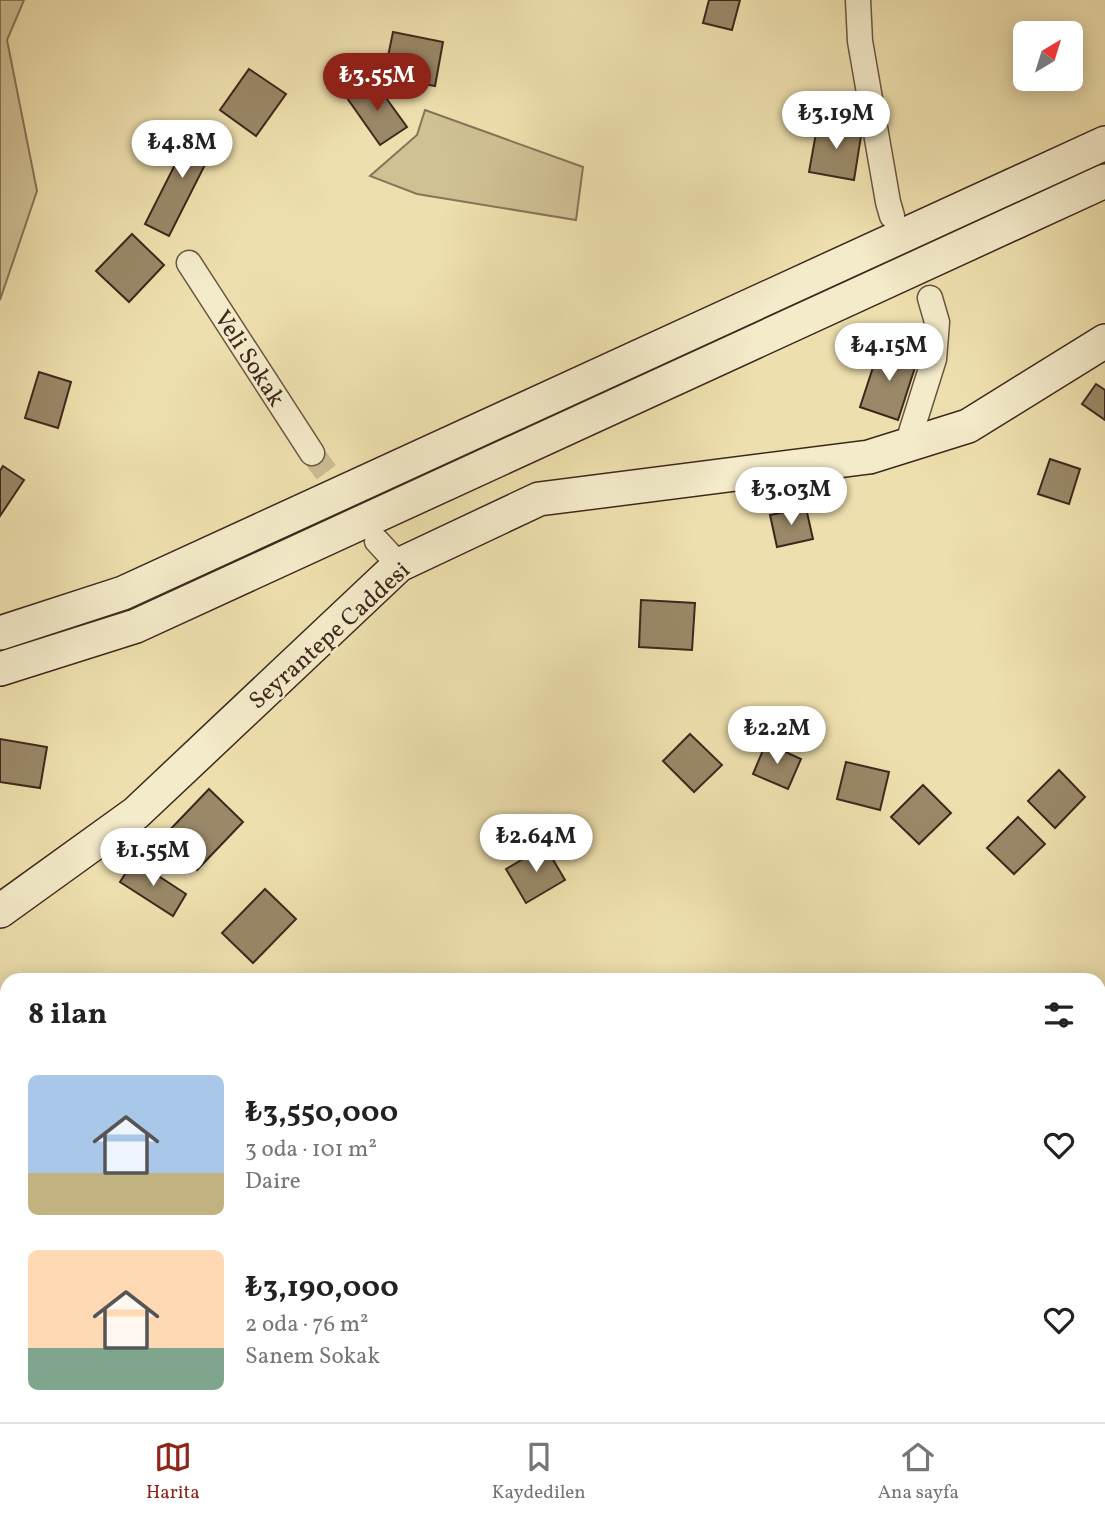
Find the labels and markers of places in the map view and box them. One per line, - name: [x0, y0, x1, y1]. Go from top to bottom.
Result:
- pin: ₺3.55M: [320, 54, 434, 113]
- pin: ₺3.19M: [779, 92, 893, 151]
- pin: ₺4.8M: [133, 120, 231, 180]
- pin: ₺4.15M: [832, 324, 946, 383]
- pin: ₺3.03M: [734, 468, 848, 527]
- pin: ₺2.2M: [728, 706, 826, 766]
- pin: ₺2.64M: [479, 814, 593, 874]
- pin: ₺1.55M: [96, 828, 210, 888]

